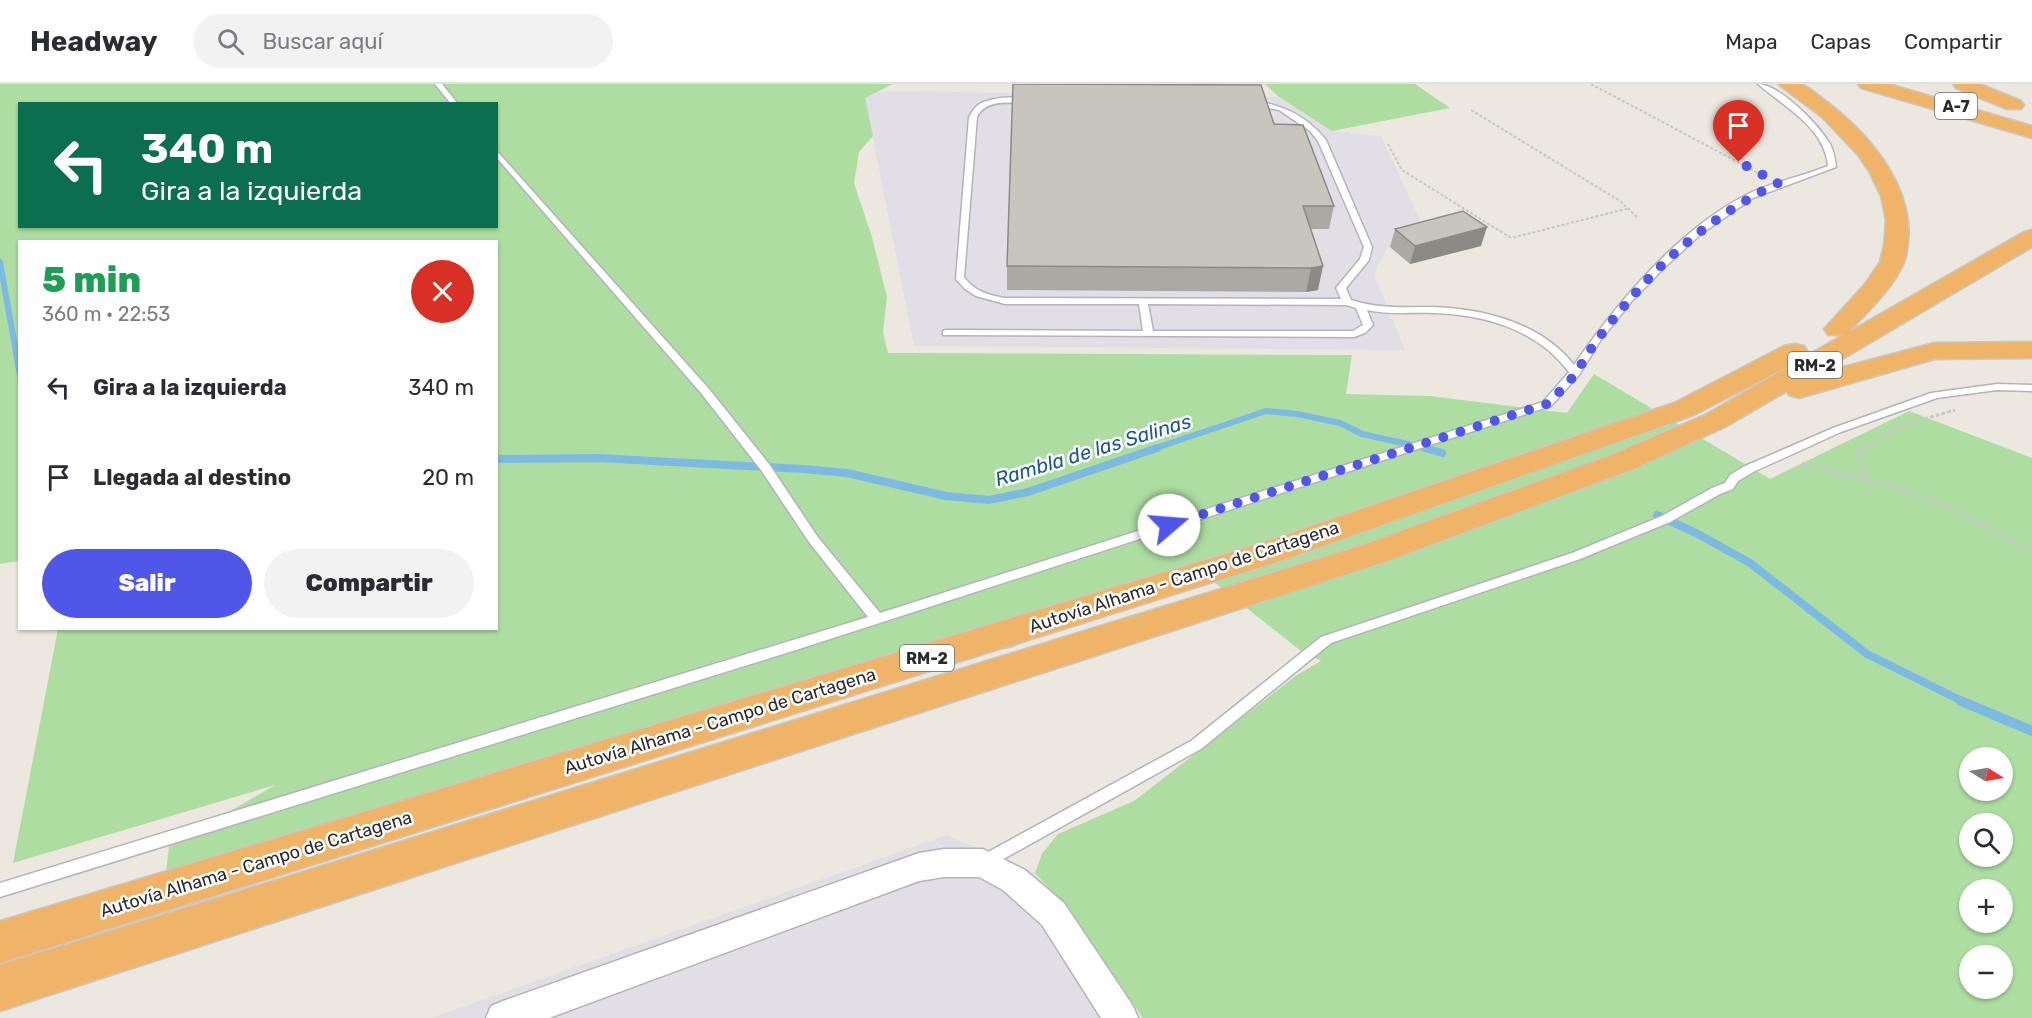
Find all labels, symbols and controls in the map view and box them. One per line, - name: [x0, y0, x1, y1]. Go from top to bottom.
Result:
- search box: [193, 14, 613, 68]
- text: Headway: [30, 25, 157, 58]
- icon: search: [214, 25, 247, 58]
- text: Buscar aquí: [262, 28, 383, 55]
- text: Mapa: [1725, 29, 1778, 54]
- text: Capas: [1811, 29, 1871, 54]
- text: Compartir: [1904, 29, 2002, 54]
- road number: A-7: [1935, 93, 1977, 119]
- pin: [1713, 100, 1764, 162]
- icon: arrive: [1722, 109, 1755, 142]
- text: 340 m: [141, 124, 273, 174]
- icon: left: [42, 126, 120, 204]
- text: Gira a la izquierda: [141, 175, 362, 207]
- text: 5 min: [42, 258, 141, 301]
- button: close: [411, 260, 474, 323]
- text: 360 m · 22:53: [42, 302, 170, 326]
- road number: RM-2: [1788, 352, 1842, 378]
- icon: left: [42, 371, 75, 404]
- text: Gira a la izquierda: [93, 374, 287, 401]
- text: 340 m: [408, 374, 474, 401]
- water label: Rambla de las Salinas: [992, 409, 1194, 491]
- icon: arrive: [42, 461, 75, 494]
- text: Llegada al destino: [93, 464, 291, 491]
- text: 20 m: [422, 464, 474, 491]
- position arrow: [1137, 493, 1201, 557]
- street label: Autovía Alhama - Campo de Cartagena: [1026, 516, 1342, 638]
- button: Salir: [42, 549, 252, 618]
- button: Compartir: [264, 549, 474, 618]
- road number: RM-2: [900, 645, 954, 671]
- street label: Autovía Alhama - Campo de Cartagena: [561, 663, 879, 779]
- north arrow: [1959, 747, 2013, 801]
- map controls: [1959, 747, 2013, 999]
- street label: Autovía Alhama - Campo de Cartagena: [97, 806, 415, 922]
- button: search: [1959, 813, 2013, 867]
- button: +: [1959, 879, 2013, 933]
- button: −: [1959, 945, 2013, 999]

